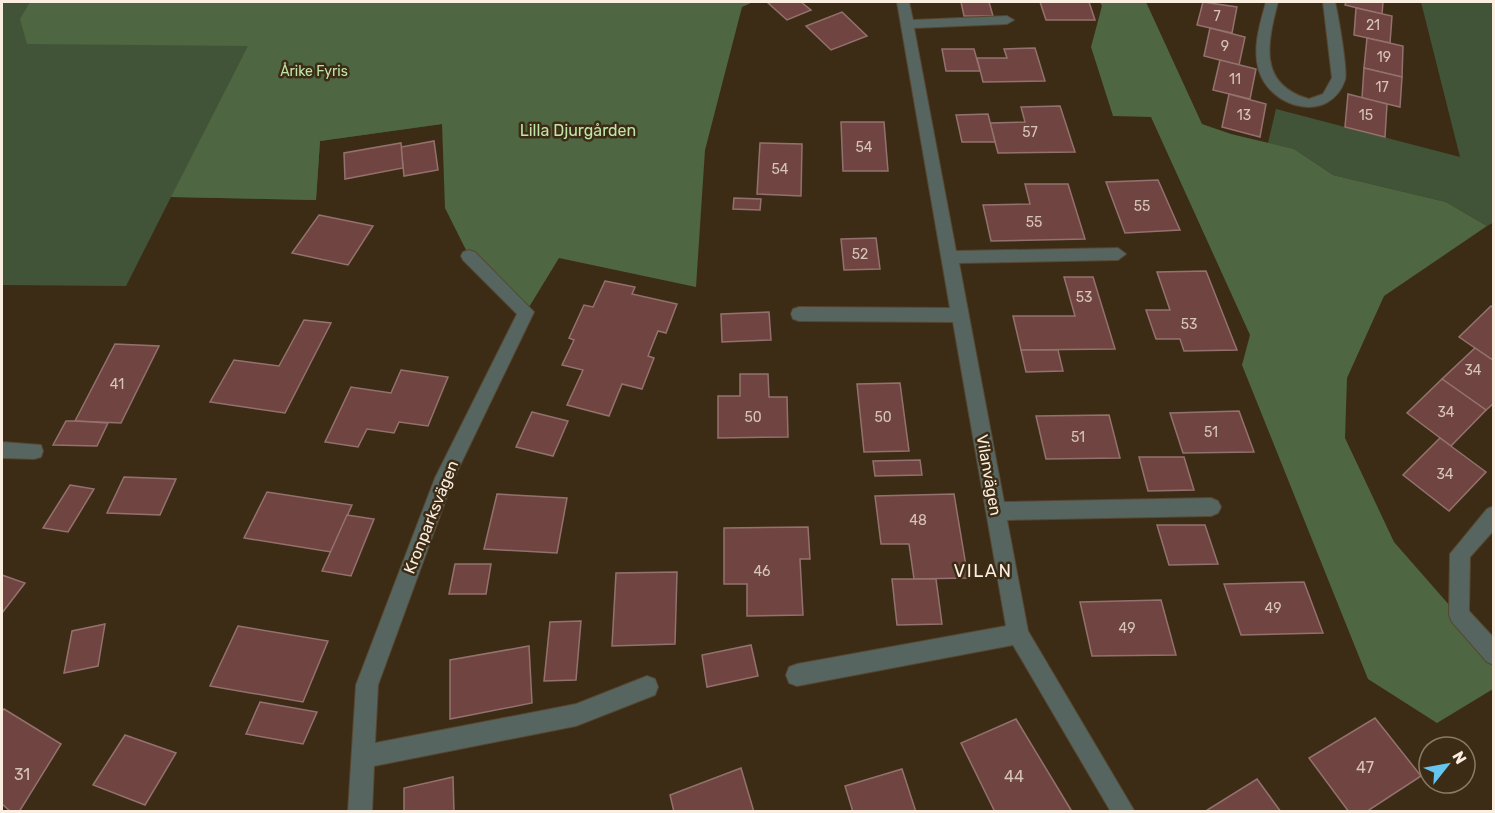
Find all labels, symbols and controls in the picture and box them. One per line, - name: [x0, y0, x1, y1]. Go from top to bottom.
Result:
- house number: 7: [1213, 8, 1221, 25]
- house number: 21: [1366, 17, 1380, 34]
- house number: 9: [1221, 38, 1229, 55]
- house number: 19: [1377, 49, 1391, 66]
- park label: Årike Fyris: [280, 62, 348, 80]
- house number: 11: [1229, 71, 1241, 88]
- house number: 17: [1375, 79, 1389, 96]
- house number: 13: [1237, 107, 1251, 124]
- house number: 15: [1359, 107, 1373, 124]
- park label: Lilla Djurgården: [520, 121, 636, 140]
- house number: 57: [1022, 124, 1038, 141]
- house number: 54: [855, 139, 873, 156]
- house number: 54: [771, 161, 789, 178]
- house number: 55: [1134, 198, 1150, 215]
- house number: 55: [1026, 214, 1042, 231]
- house number: 52: [852, 246, 868, 263]
- house number: 53: [1076, 289, 1092, 306]
- house number: 53: [1181, 316, 1197, 333]
- house number: 34: [1464, 362, 1482, 379]
- house number: 41: [110, 376, 124, 393]
- house number: 34: [1437, 404, 1455, 421]
- house number: 50: [744, 409, 762, 426]
- house number: 50: [874, 409, 892, 426]
- house number: 51: [1204, 424, 1218, 441]
- house number: 51: [1071, 429, 1085, 446]
- street label: Vilanvägen: [973, 433, 1005, 517]
- street label: Kronparksvägen: [400, 458, 462, 576]
- house number: 34: [1436, 466, 1454, 483]
- house number: 48: [909, 512, 927, 529]
- district label: VILAN: [954, 560, 1012, 582]
- house number: 46: [753, 563, 771, 580]
- house number: 49: [1265, 600, 1281, 617]
- house number: 49: [1119, 620, 1135, 637]
- north arrow: [1417, 735, 1477, 795]
- text: N: [1448, 748, 1471, 767]
- house number: 47: [1356, 758, 1374, 777]
- house number: 31: [14, 765, 30, 784]
- house number: 44: [1004, 767, 1024, 786]

